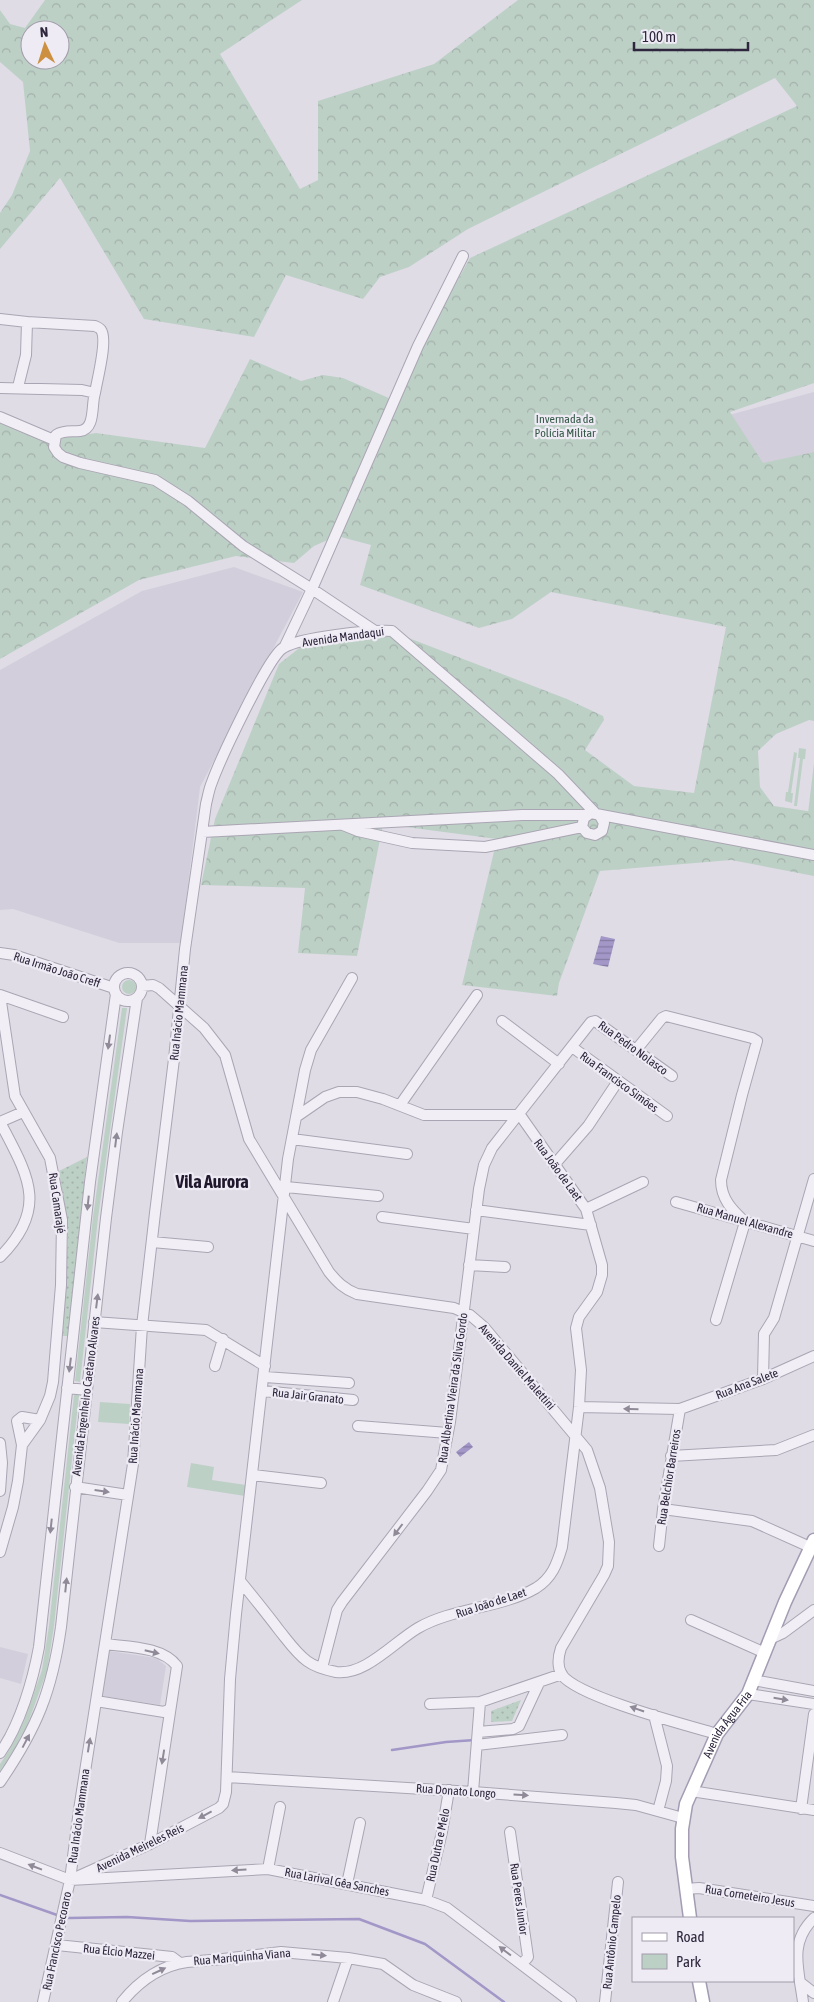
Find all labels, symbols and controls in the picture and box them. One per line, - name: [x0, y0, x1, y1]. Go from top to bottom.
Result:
- north arrow: [20, 20, 70, 70]
- scale bar: [634, 20, 748, 52]
- text: N: [39, 24, 49, 40]
- text: 100 m: [642, 28, 676, 45]
- park label: Invernada da Polícia Militar: [534, 412, 596, 440]
- street label: Avenida Mandaqui: [301, 624, 385, 650]
- street label: Rua Irmão João Creff: [12, 949, 103, 991]
- street label: Rua Inácio Mammana: [167, 965, 191, 1061]
- street label: Rua Pedro Nolasco: [596, 1018, 671, 1078]
- one-way arrow: [105, 1034, 113, 1050]
- street label: Rua Francisco Simões: [577, 1049, 661, 1115]
- one-way arrow: [112, 1132, 120, 1148]
- street label: Rua João de Laet: [531, 1136, 586, 1204]
- district label: Vila Aurora: [174, 1171, 249, 1192]
- street label: Rua Camarajé: [46, 1172, 68, 1234]
- one-way arrow: [84, 1195, 92, 1211]
- street label: Rua Manuel Alexandre: [695, 1201, 795, 1241]
- one-way arrow: [93, 1293, 101, 1309]
- street label: Rua Albertina Vieira da Silva Gordo: [435, 1311, 471, 1464]
- street label: Avenida Engenheiro Caetano Alvares: [69, 1315, 103, 1477]
- street label: Avenida Daniel Malettini: [476, 1321, 558, 1413]
- one-way arrow: [66, 1357, 74, 1373]
- street label: Rua Ana Salete: [714, 1366, 780, 1402]
- street label: Rua Inácio Mammana: [126, 1368, 146, 1464]
- street label: Rua Jair Granato: [271, 1385, 345, 1407]
- one-way arrow: [623, 1404, 639, 1412]
- street label: Rua Belchior Barreiros: [654, 1428, 684, 1526]
- one-way arrow: [94, 1487, 110, 1495]
- one-way arrow: [47, 1518, 55, 1534]
- one-way arrow: [392, 1523, 403, 1536]
- one-way arrow: [62, 1576, 70, 1592]
- street label: Rua João de Laet: [454, 1585, 529, 1621]
- one-way arrow: [145, 1648, 160, 1656]
- street label: Avenida Água Fria: [700, 1688, 755, 1760]
- one-way arrow: [773, 1695, 789, 1703]
- one-way arrow: [629, 1705, 644, 1713]
- one-way arrow: [22, 1733, 30, 1748]
- one-way arrow: [85, 1736, 93, 1752]
- one-way arrow: [158, 1750, 166, 1766]
- street label: Rua Inácio Mammana: [65, 1768, 93, 1864]
- street label: Rua Donato Longo: [416, 1781, 497, 1801]
- one-way arrow: [514, 1792, 530, 1800]
- street label: Rua Dutra e Melo: [423, 1807, 453, 1883]
- one-way arrow: [198, 1811, 212, 1819]
- street label: Avenida Meireles Reis: [94, 1821, 186, 1875]
- street label: Rua Peres Junior: [507, 1862, 531, 1936]
- one-way arrow: [27, 1863, 42, 1871]
- street label: Rua Larival Gêa Sanches: [284, 1865, 390, 1899]
- one-way arrow: [230, 1867, 246, 1875]
- street label: Rua Corneteiro Jesus: [704, 1882, 796, 1910]
- street label: Rua Francisco Pecoraro: [40, 1890, 74, 1992]
- street label: Rua Antônio Campelo: [600, 1894, 624, 1990]
- legend: [632, 1917, 794, 1982]
- text: Road: [676, 1928, 705, 1945]
- street label: Rua Élcio Mazzei: [82, 1941, 156, 1963]
- street label: Rua Mariquinha Viana: [193, 1946, 291, 1968]
- one-way arrow: [498, 1946, 512, 1956]
- one-way arrow: [311, 1951, 327, 1959]
- text: Park: [676, 1953, 701, 1970]
- one-way arrow: [152, 1967, 166, 1975]

